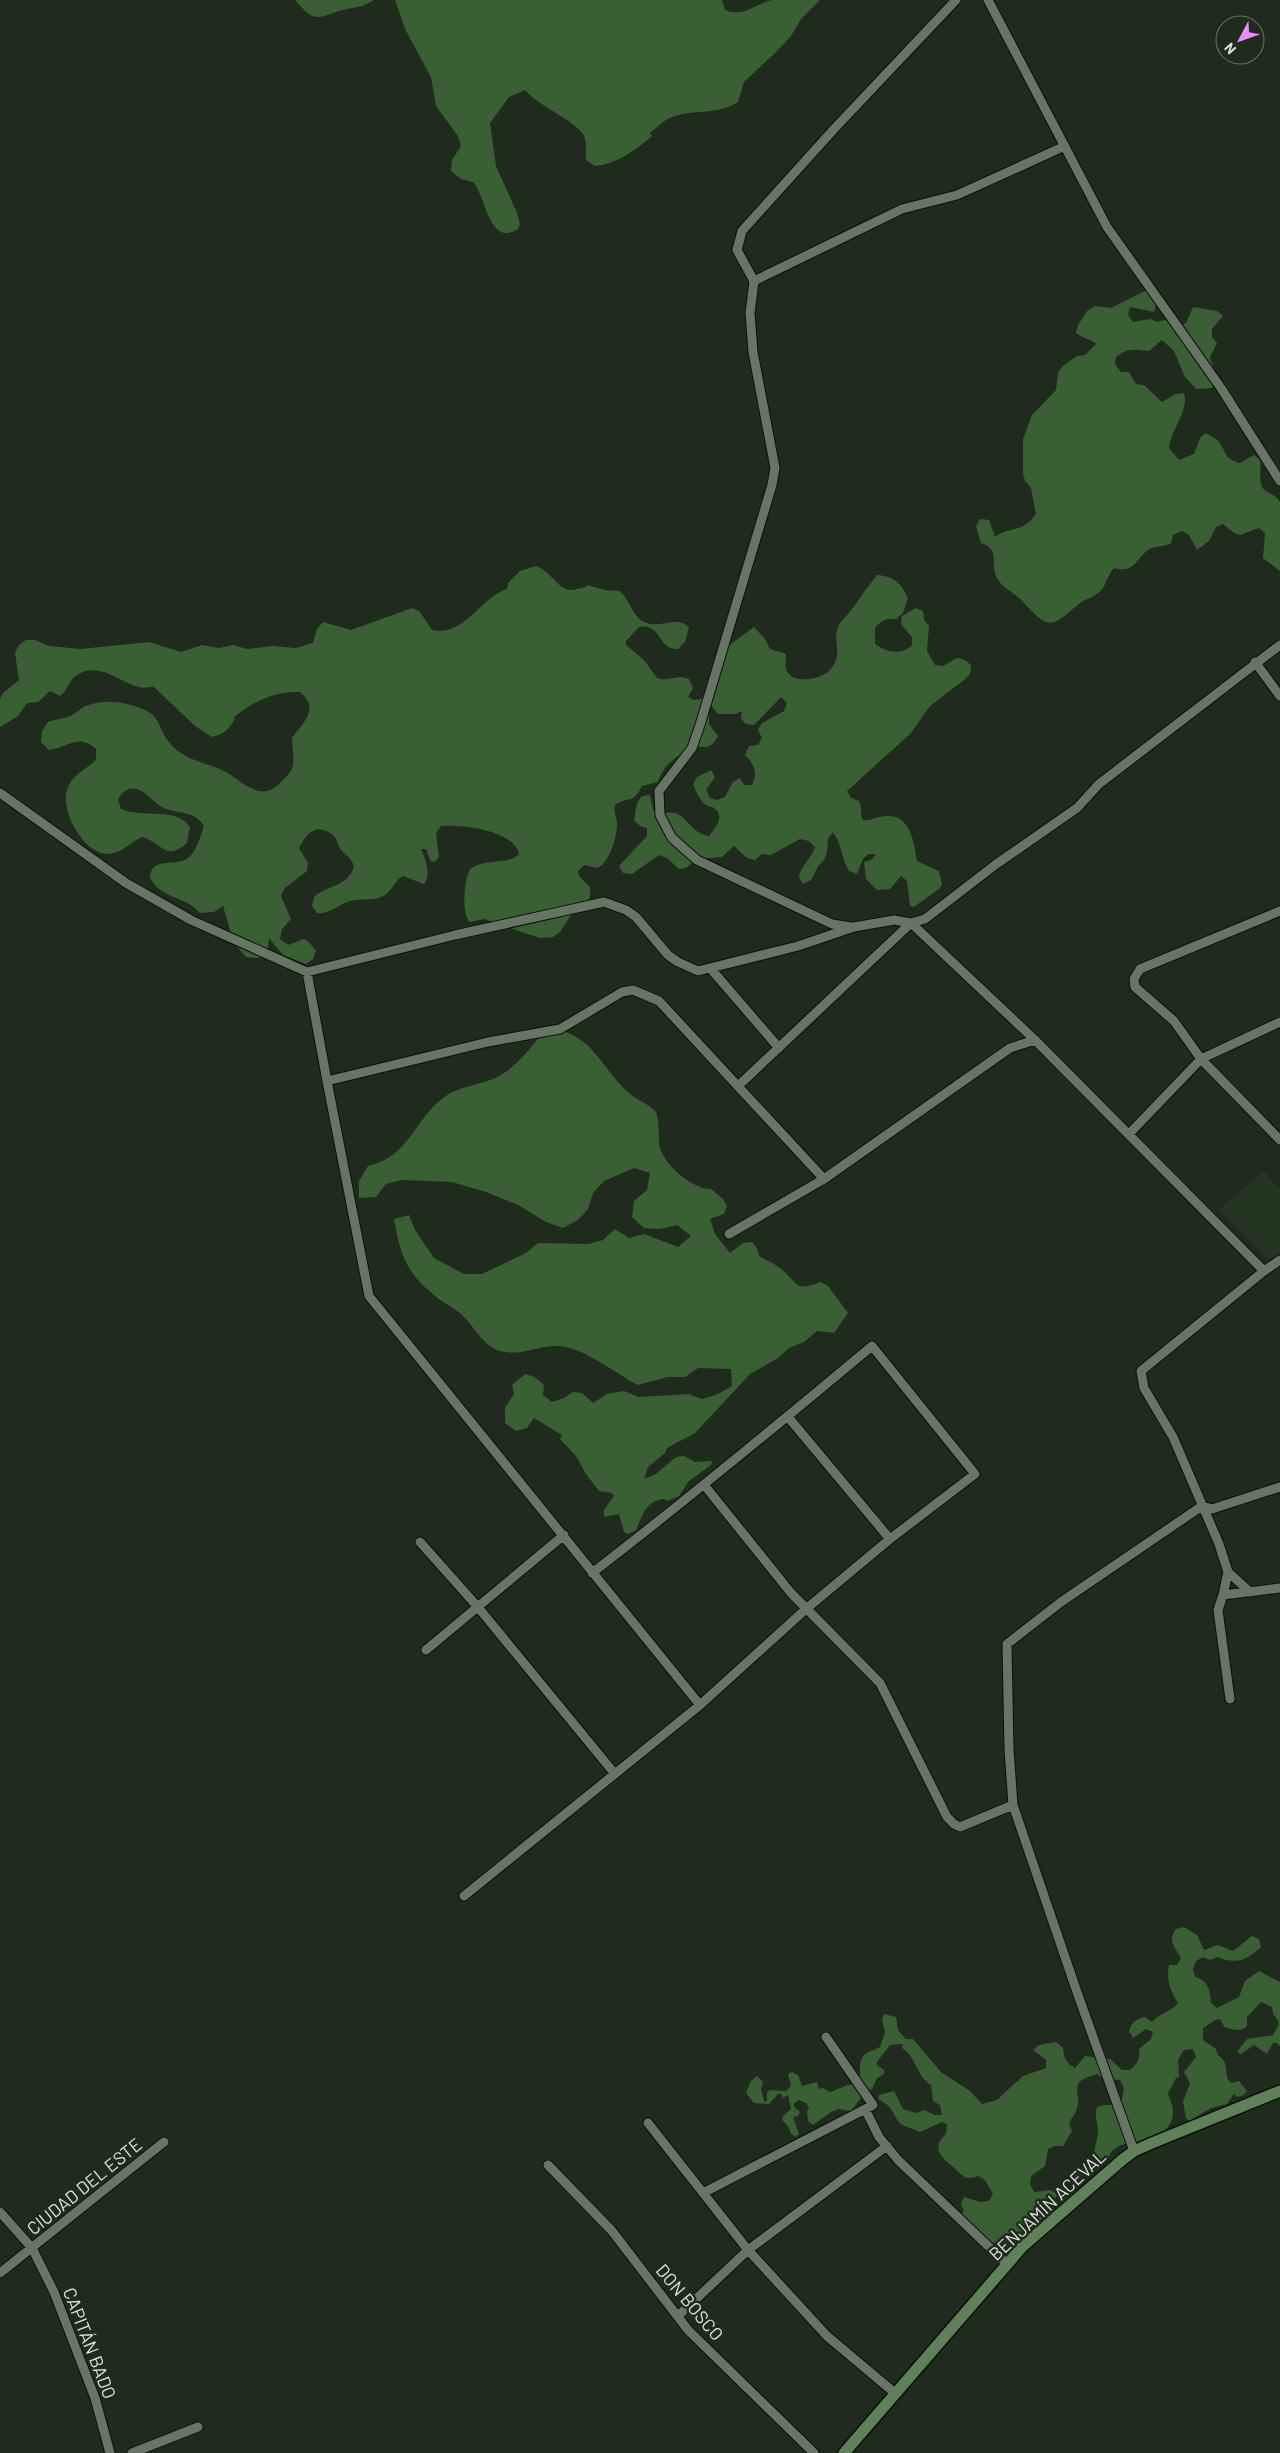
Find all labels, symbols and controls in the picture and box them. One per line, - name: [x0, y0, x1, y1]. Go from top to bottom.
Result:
- north arrow: [1215, 15, 1265, 65]
- text: N: [1220, 40, 1239, 58]
- street label: CIUDAD DEL ESTE: [22, 2133, 146, 2239]
- street label: BENJAMÍN ACEVAL: [984, 2145, 1110, 2265]
- street label: DON BOSCO: [652, 2259, 728, 2345]
- street label: CAPITÁN BADO: [59, 2284, 121, 2402]

